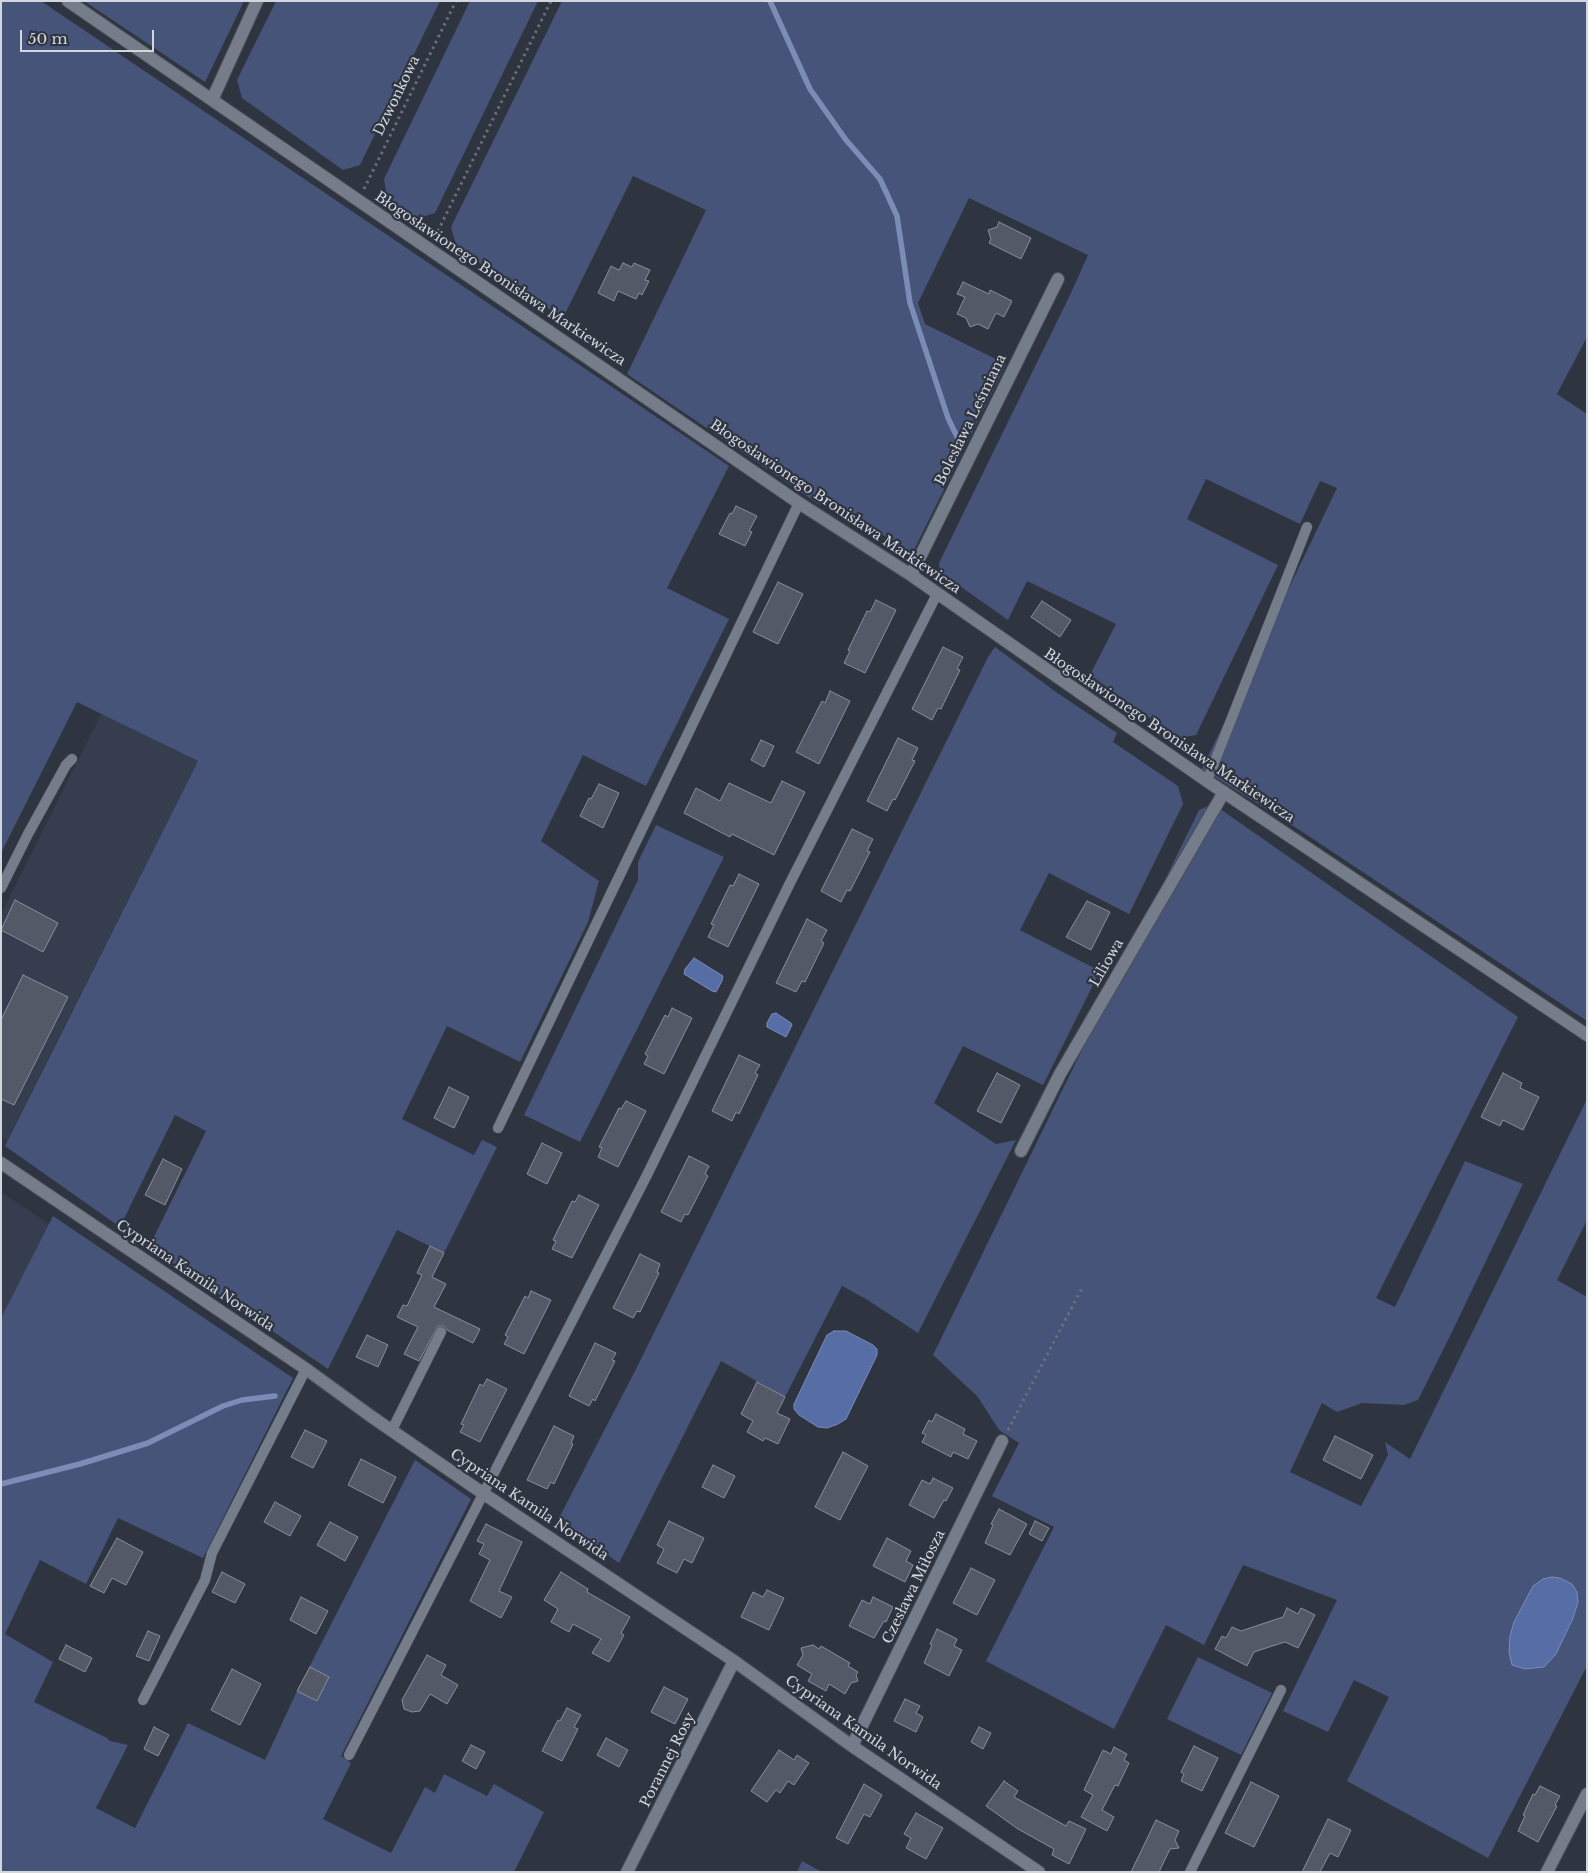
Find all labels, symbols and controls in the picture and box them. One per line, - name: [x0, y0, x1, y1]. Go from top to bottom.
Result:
- scale bar: [22, 20, 156, 52]
- text: 50 m: [28, 29, 68, 48]
- street label: Dzwonkowa: [370, 53, 424, 139]
- street label: Błogosławionego Bronisława Markiewicza: [371, 188, 629, 370]
- street label: Bolesława Leśmiana: [932, 352, 1010, 488]
- street label: Błogosławionego Bronisława Markiewicza: [706, 416, 964, 598]
- street label: Błogosławionego Bronisława Markiewicza: [1040, 645, 1298, 827]
- street label: Liliowa: [1087, 936, 1127, 990]
- street label: Cypriana Kamila Norwida: [113, 1217, 277, 1335]
- street label: Cypriana Kamila Norwida: [447, 1446, 611, 1564]
- street label: Czesława Miłosza: [879, 1527, 949, 1647]
- street label: Cypriana Kamila Norwida: [782, 1672, 944, 1794]
- street label: Porannej Rosy: [637, 1710, 699, 1810]

